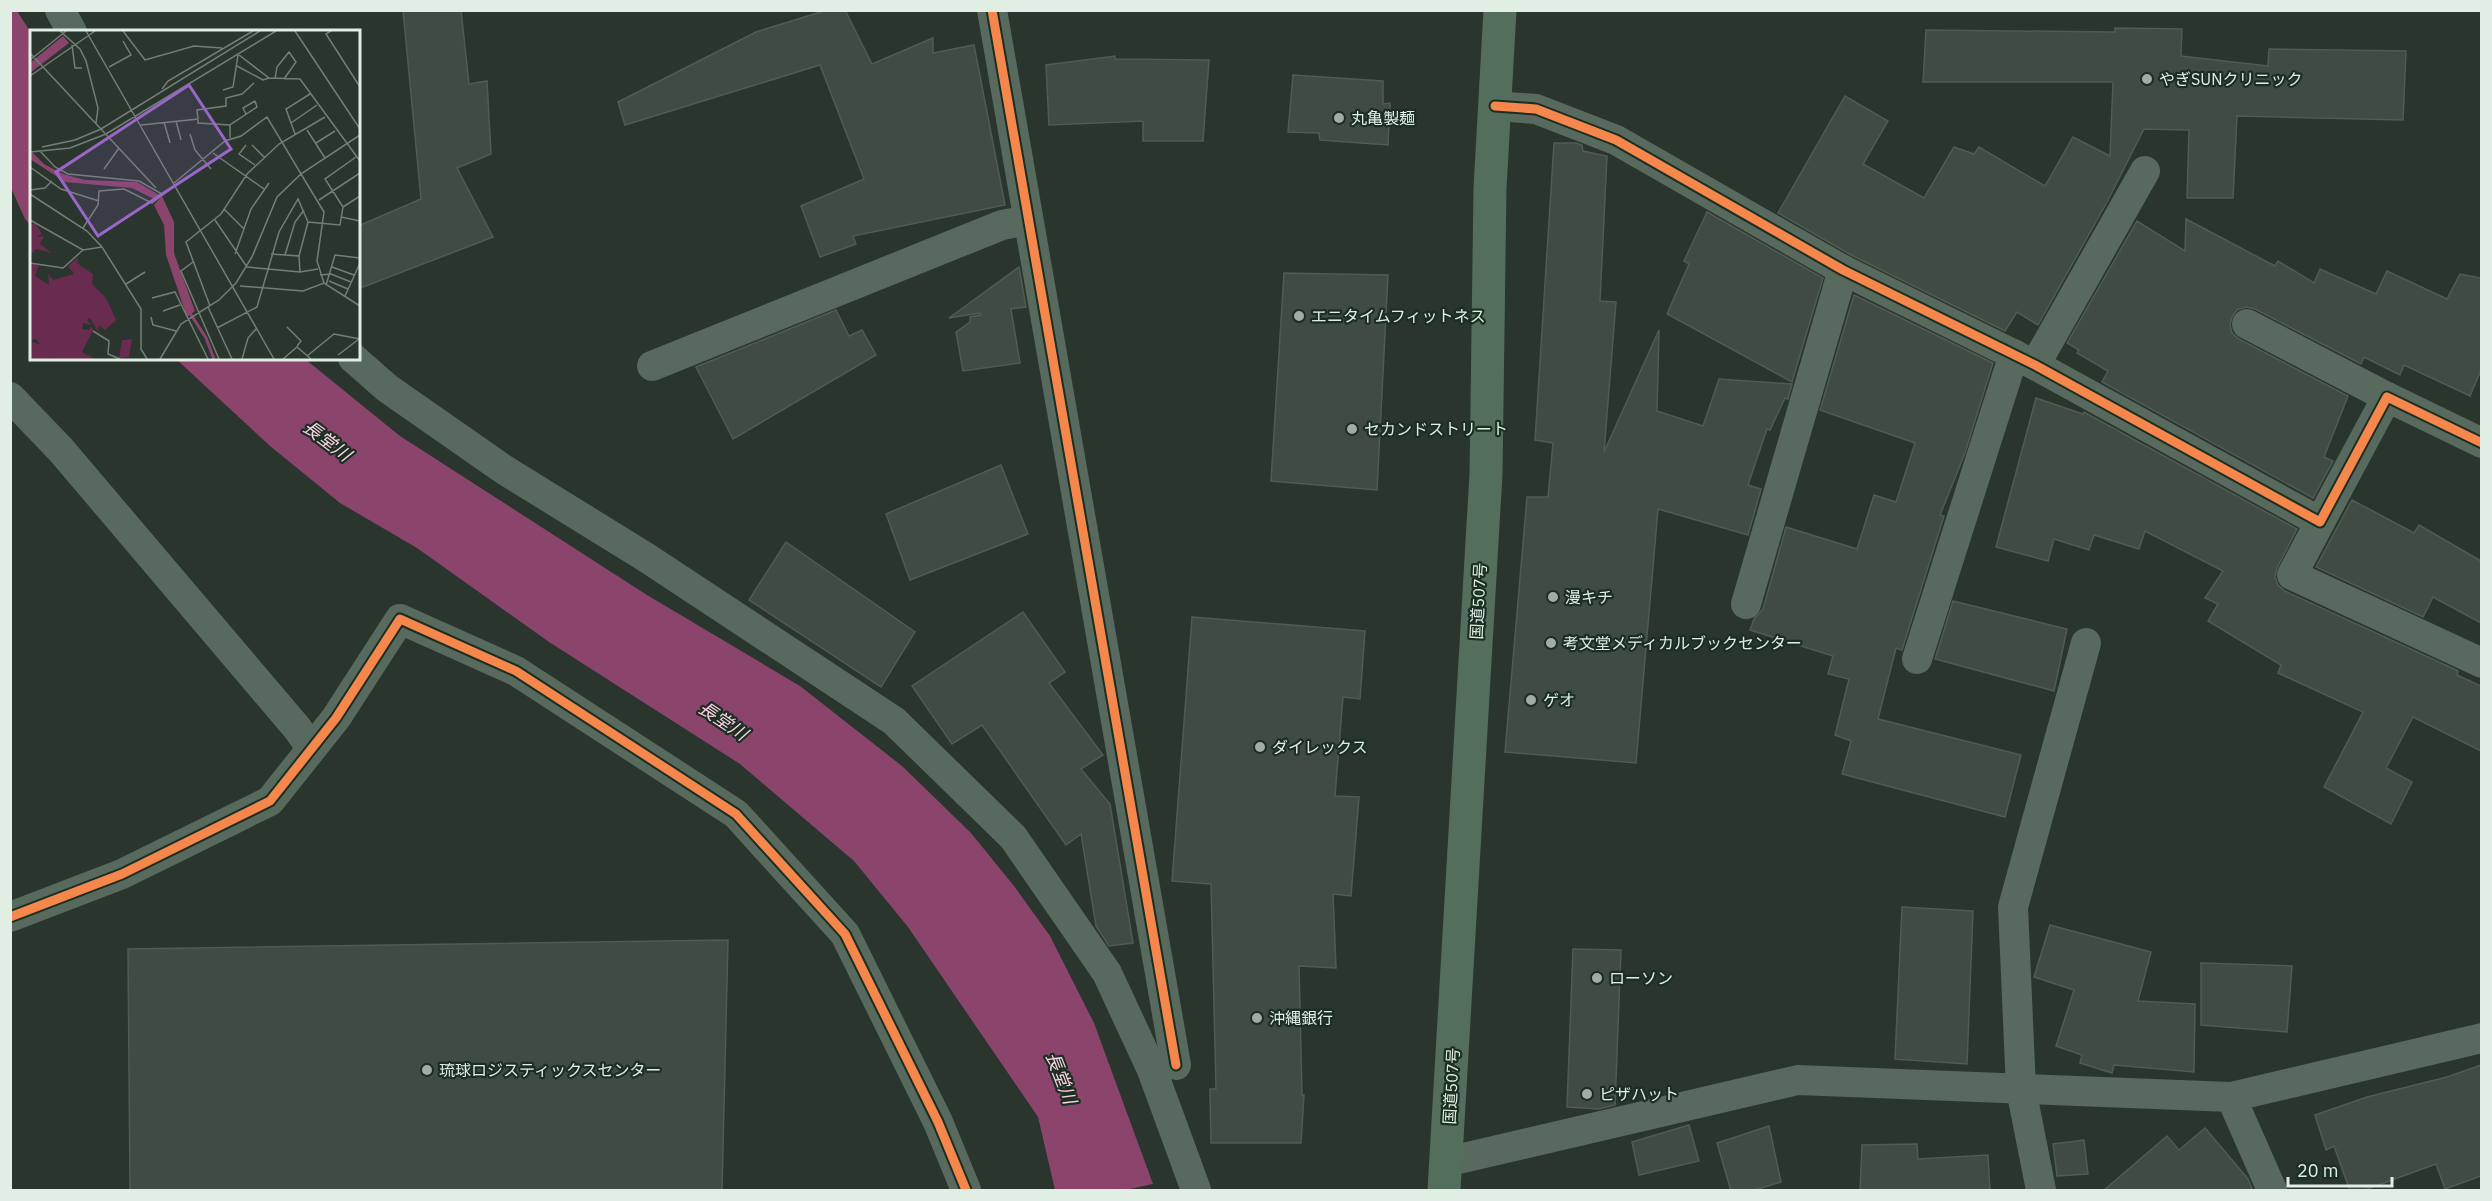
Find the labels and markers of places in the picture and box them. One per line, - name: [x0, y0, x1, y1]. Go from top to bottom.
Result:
- place label: やぎSUNクリニック: [2159, 69, 2302, 89]
- marker: やぎSUNクリニック: [2140, 72, 2154, 86]
- place label: 丸亀製麺: [1351, 108, 1415, 128]
- marker: 丸亀製麺: [1332, 111, 1346, 125]
- place label: エニタイムフィットネス: [1311, 306, 1485, 326]
- marker: エニタイムフィットネス: [1292, 309, 1306, 323]
- place label: セカンドストリート: [1364, 419, 1508, 439]
- marker: セカンドストリート: [1345, 422, 1359, 436]
- place label: 漫キチ: [1565, 587, 1613, 607]
- marker: 漫キチ: [1546, 590, 1560, 604]
- place label: 考文堂メディカルブックセンター: [1563, 633, 1802, 653]
- marker: 考文堂メディカルブックセンター: [1544, 636, 1558, 650]
- place label: ゲオ: [1543, 690, 1575, 710]
- marker: ゲオ: [1524, 693, 1538, 707]
- place label: ダイレックス: [1272, 737, 1368, 757]
- marker: ダイレックス: [1253, 740, 1267, 754]
- place label: ローソン: [1609, 968, 1673, 988]
- marker: ローソン: [1590, 971, 1604, 985]
- place label: 沖縄銀行: [1269, 1008, 1333, 1028]
- marker: 沖縄銀行: [1250, 1011, 1264, 1025]
- place label: 琉球ロジスティックスセンター: [439, 1060, 662, 1080]
- marker: 琉球ロジスティックスセンター: [420, 1063, 434, 1077]
- place label: ピザハット: [1599, 1084, 1679, 1104]
- marker: ピザハット: [1580, 1087, 1594, 1101]

